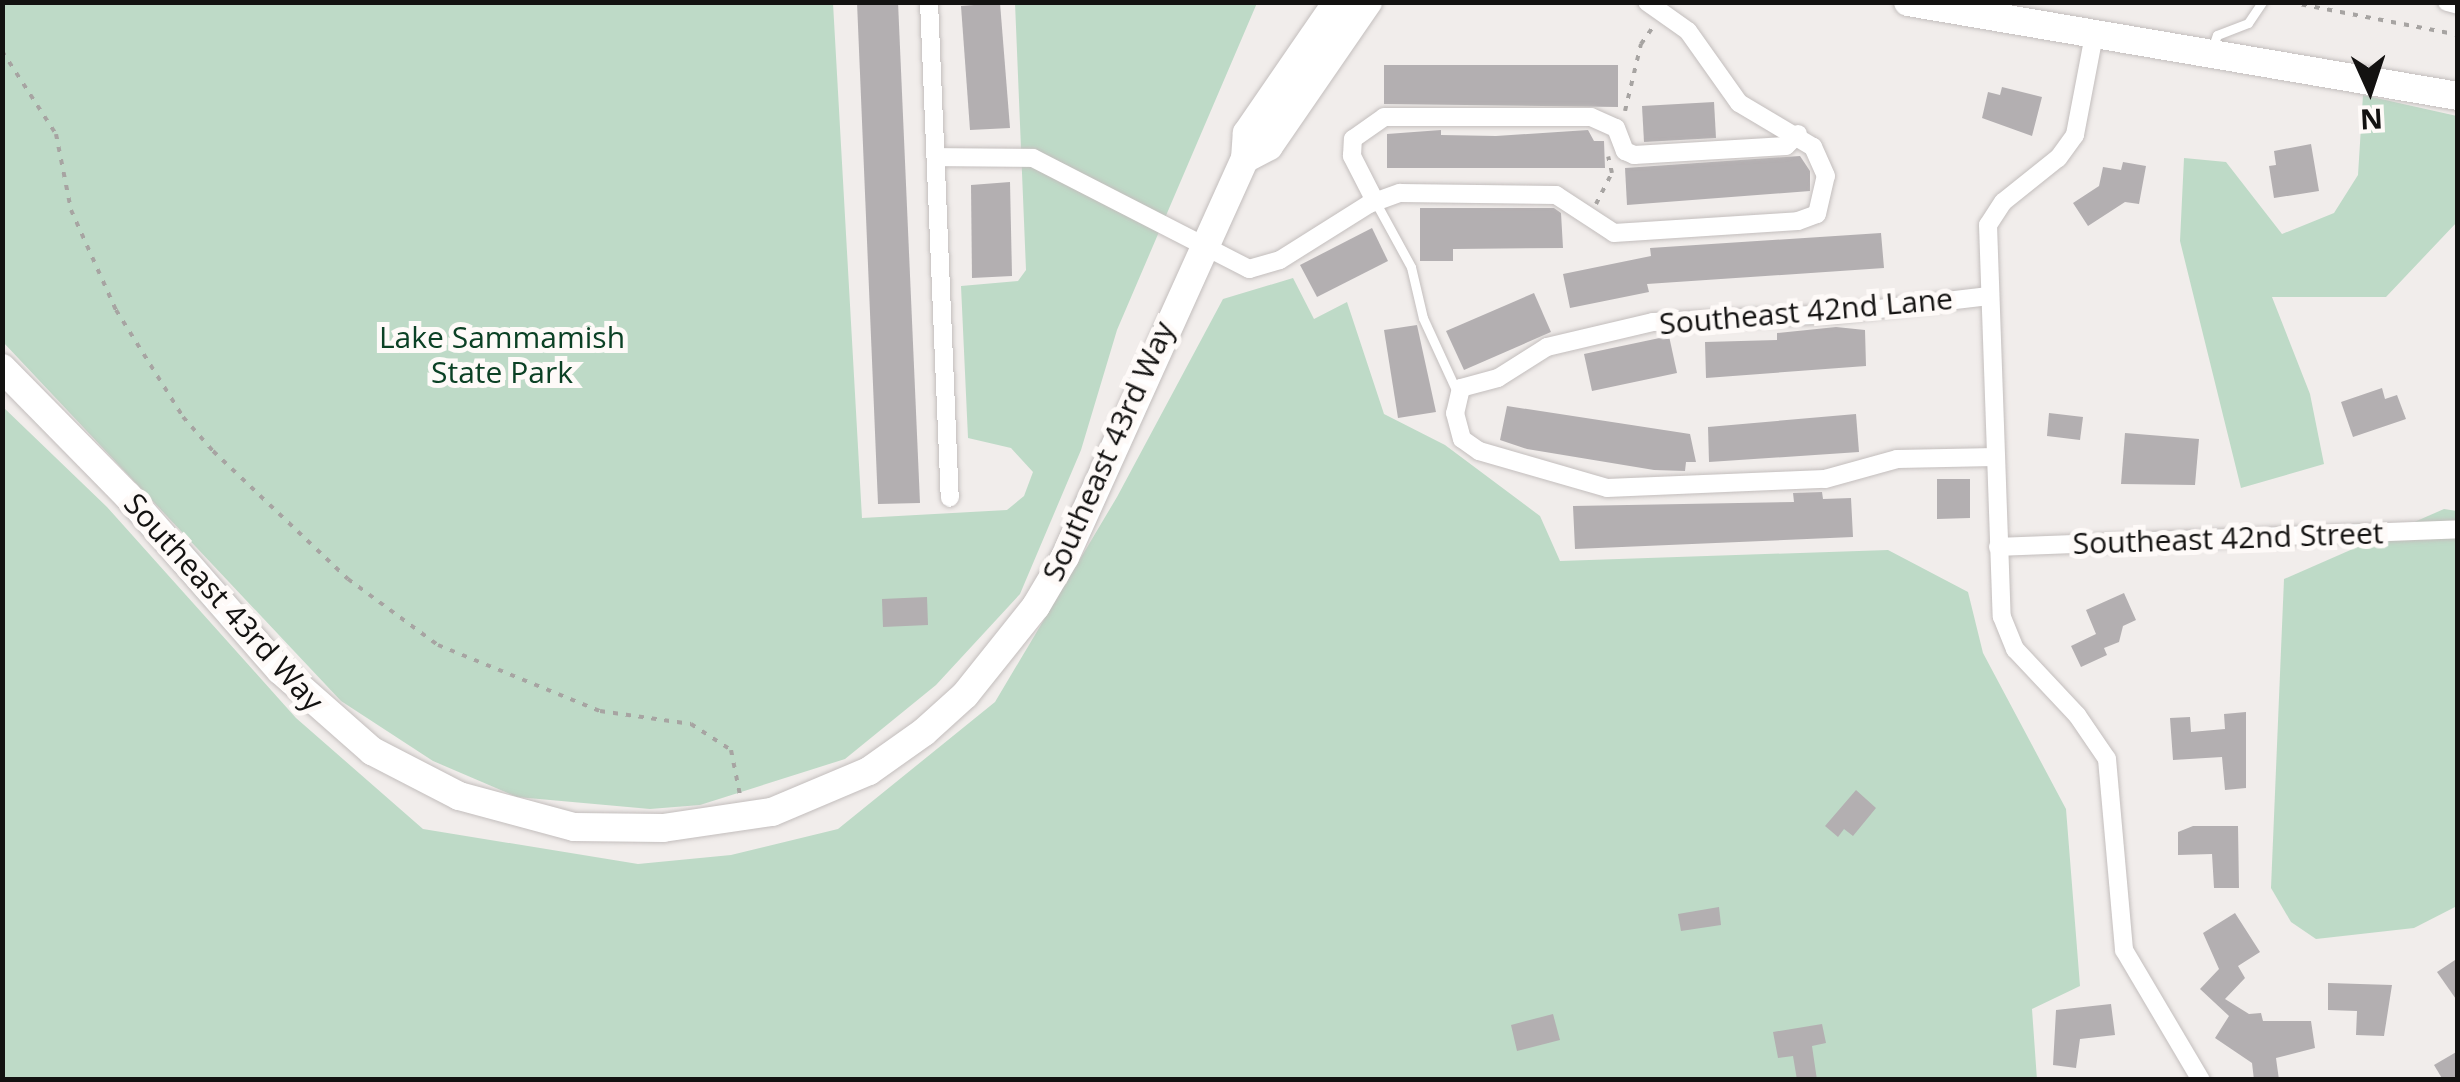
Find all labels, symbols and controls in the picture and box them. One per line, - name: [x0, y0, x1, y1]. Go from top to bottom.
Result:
- north arrow: [2320, 40, 2420, 140]
- text: N: [2359, 100, 2384, 140]
- street label: Southeast 42nd Lane: [1658, 280, 1954, 342]
- street label: Southeast 43rd Way: [1035, 316, 1181, 586]
- park label: Lake Sammamish State Park: [379, 319, 625, 390]
- street label: Southeast 43rd Way: [117, 486, 331, 718]
- street label: Southeast 42nd Street: [2072, 515, 2384, 561]

